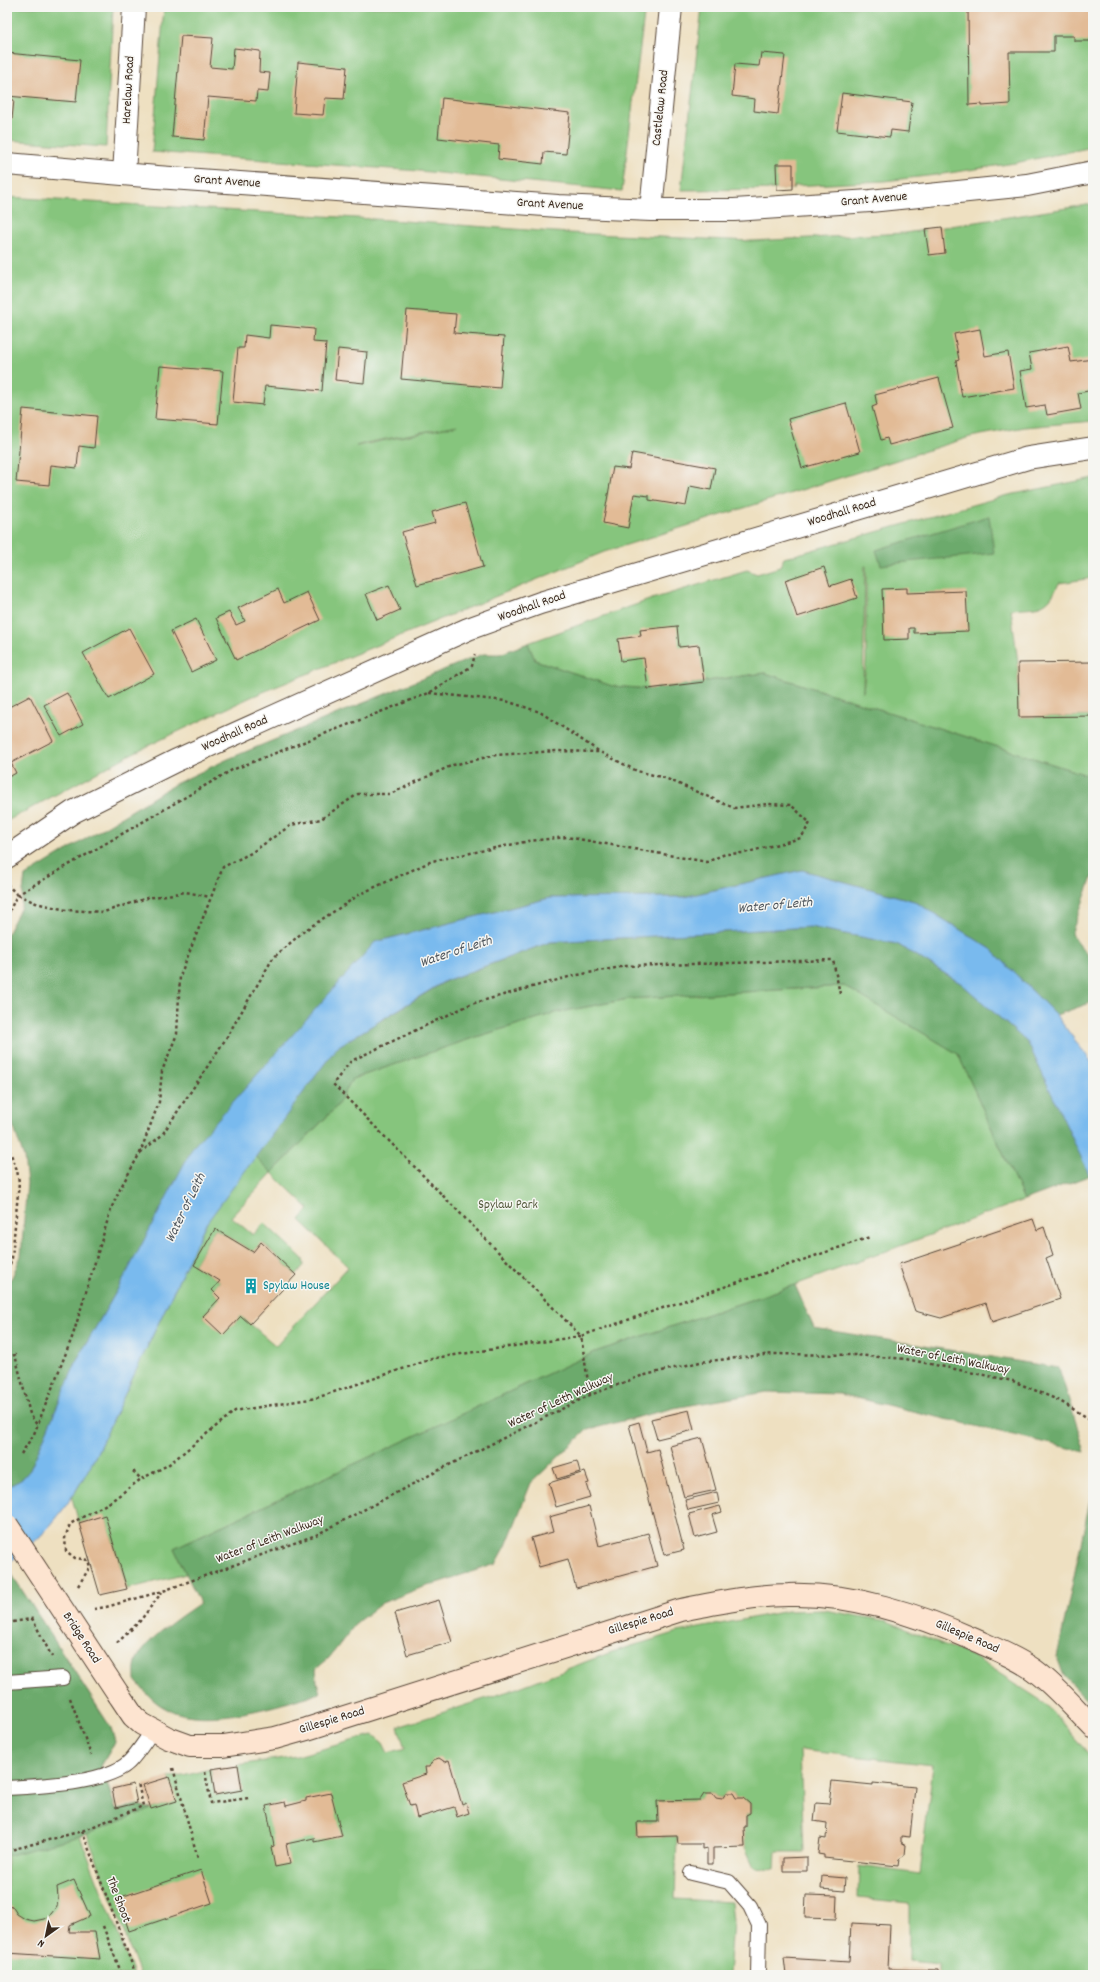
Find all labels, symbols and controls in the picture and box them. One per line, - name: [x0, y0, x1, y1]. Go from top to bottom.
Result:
- street label: Harelaw Road: [118, 55, 140, 125]
- street label: Castlelaw Road: [648, 69, 674, 147]
- street label: Grant Avenue: [193, 170, 261, 194]
- street label: Grant Avenue: [840, 188, 908, 212]
- street label: Grant Avenue: [516, 194, 584, 216]
- street label: Woodhall Road: [805, 494, 879, 532]
- street label: Woodhall Road: [496, 587, 568, 627]
- street label: Woodhall Road: [199, 711, 271, 757]
- water label: Water of Leith: [737, 893, 814, 919]
- water label: Water of Leith: [417, 931, 495, 973]
- water label: Water of Leith: [161, 1170, 212, 1246]
- park label: Spylaw Park: [478, 1196, 538, 1215]
- building icon: Spylaw House: [242, 1277, 260, 1295]
- place label: Spylaw House: [263, 1277, 330, 1296]
- street label: Water of Leith Walkway: [895, 1340, 1012, 1380]
- street label: Water of Leith Walkway: [505, 1368, 617, 1434]
- street label: Water of Leith Walkway: [213, 1510, 327, 1569]
- street label: Gillespie Road: [606, 1603, 676, 1641]
- street label: Bridge Road: [57, 1608, 105, 1668]
- street label: Gillespie Road: [932, 1615, 1002, 1659]
- street label: Gillespie Road: [297, 1702, 367, 1740]
- street label: The Shoot: [101, 1874, 136, 1926]
- north arrow: [26, 1916, 66, 1956]
- text: N: [35, 1934, 48, 1951]

